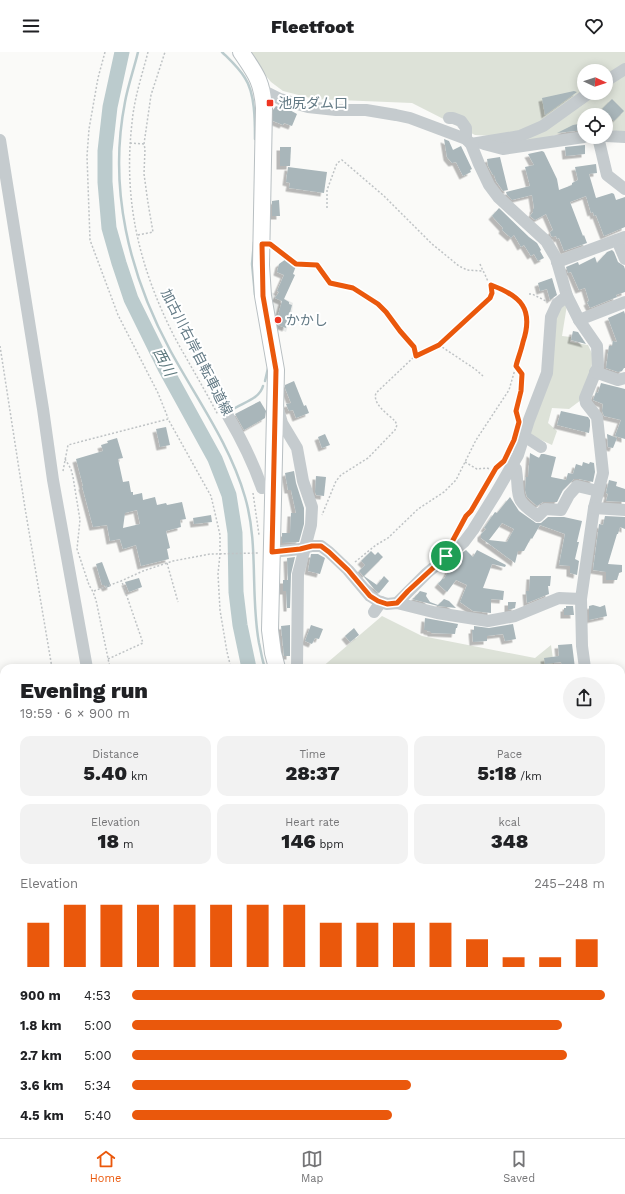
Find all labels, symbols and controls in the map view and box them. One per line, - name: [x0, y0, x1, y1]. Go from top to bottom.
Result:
- icon: menu: [20, 15, 42, 37]
- icon: heart: [583, 15, 605, 37]
- text: Fleetfoot: [271, 16, 354, 37]
- north arrow: [577, 64, 613, 100]
- map controls: [577, 64, 613, 144]
- place label: 池尻ダム口: [278, 95, 348, 111]
- marker: 池尻ダム口: [265, 98, 275, 108]
- button: locate: [577, 108, 613, 144]
- street label: 加古川右岸自転車道線: [158, 286, 236, 418]
- place label: かかし: [286, 312, 328, 328]
- marker: かかし: [273, 315, 283, 325]
- water label: 西川: [149, 345, 180, 381]
- pin: [429, 539, 463, 573]
- icon: arrive: [435, 545, 457, 567]
- button: share: [563, 677, 605, 719]
- text: Evening run: [20, 678, 148, 703]
- text: 19:59 · 6 × 900 m: [20, 706, 130, 721]
- text: Distance: [92, 748, 139, 761]
- text: Time: [299, 748, 326, 761]
- text: Pace: [497, 748, 522, 761]
- text: 5.40: [83, 761, 127, 785]
- text: 28:37: [285, 761, 340, 785]
- text: 5:18: [477, 761, 517, 785]
- text: km: [127, 770, 148, 783]
- text: /km: [517, 770, 542, 783]
- text: Elevation: [91, 816, 140, 829]
- text: Heart rate: [285, 816, 340, 829]
- text: kcal: [499, 816, 520, 829]
- text: 18: [98, 829, 119, 853]
- text: 146: [281, 829, 316, 853]
- text: 348: [491, 829, 528, 853]
- text: m: [119, 838, 133, 851]
- text: bpm: [316, 838, 344, 851]
- text: Elevation: [20, 876, 78, 891]
- text: 245–248 m: [534, 876, 605, 891]
- text: 900 m: [20, 988, 61, 1003]
- text: 4:53: [84, 988, 111, 1003]
- text: 1.8 km: [20, 1018, 62, 1033]
- text: 5:00: [84, 1018, 112, 1033]
- text: 2.7 km: [20, 1048, 62, 1063]
- text: 5:00: [84, 1048, 112, 1063]
- text: 3.6 km: [20, 1078, 63, 1093]
- text: 5:34: [84, 1078, 111, 1093]
- text: 4.5 km: [20, 1108, 64, 1123]
- text: 5:40: [84, 1108, 111, 1123]
- tab: Home: [90, 1148, 121, 1185]
- tab: Map: [301, 1148, 323, 1185]
- tab: Saved: [503, 1148, 535, 1185]

